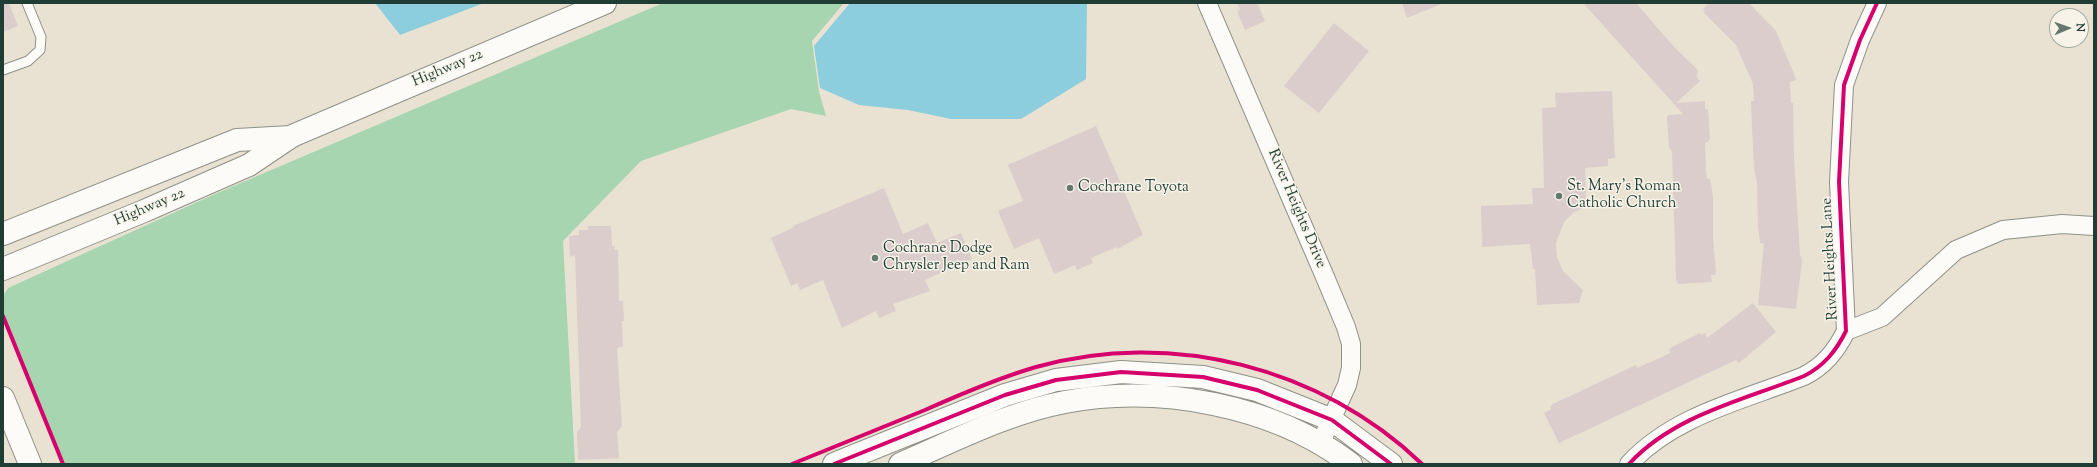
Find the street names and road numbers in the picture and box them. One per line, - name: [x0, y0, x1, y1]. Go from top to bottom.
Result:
- street label: Highway 22: [410, 46, 486, 92]
- street label: River Heights Drive: [1263, 147, 1329, 271]
- street label: Highway 22: [112, 185, 188, 231]
- street label: River Heights Lane: [1819, 197, 1843, 321]

